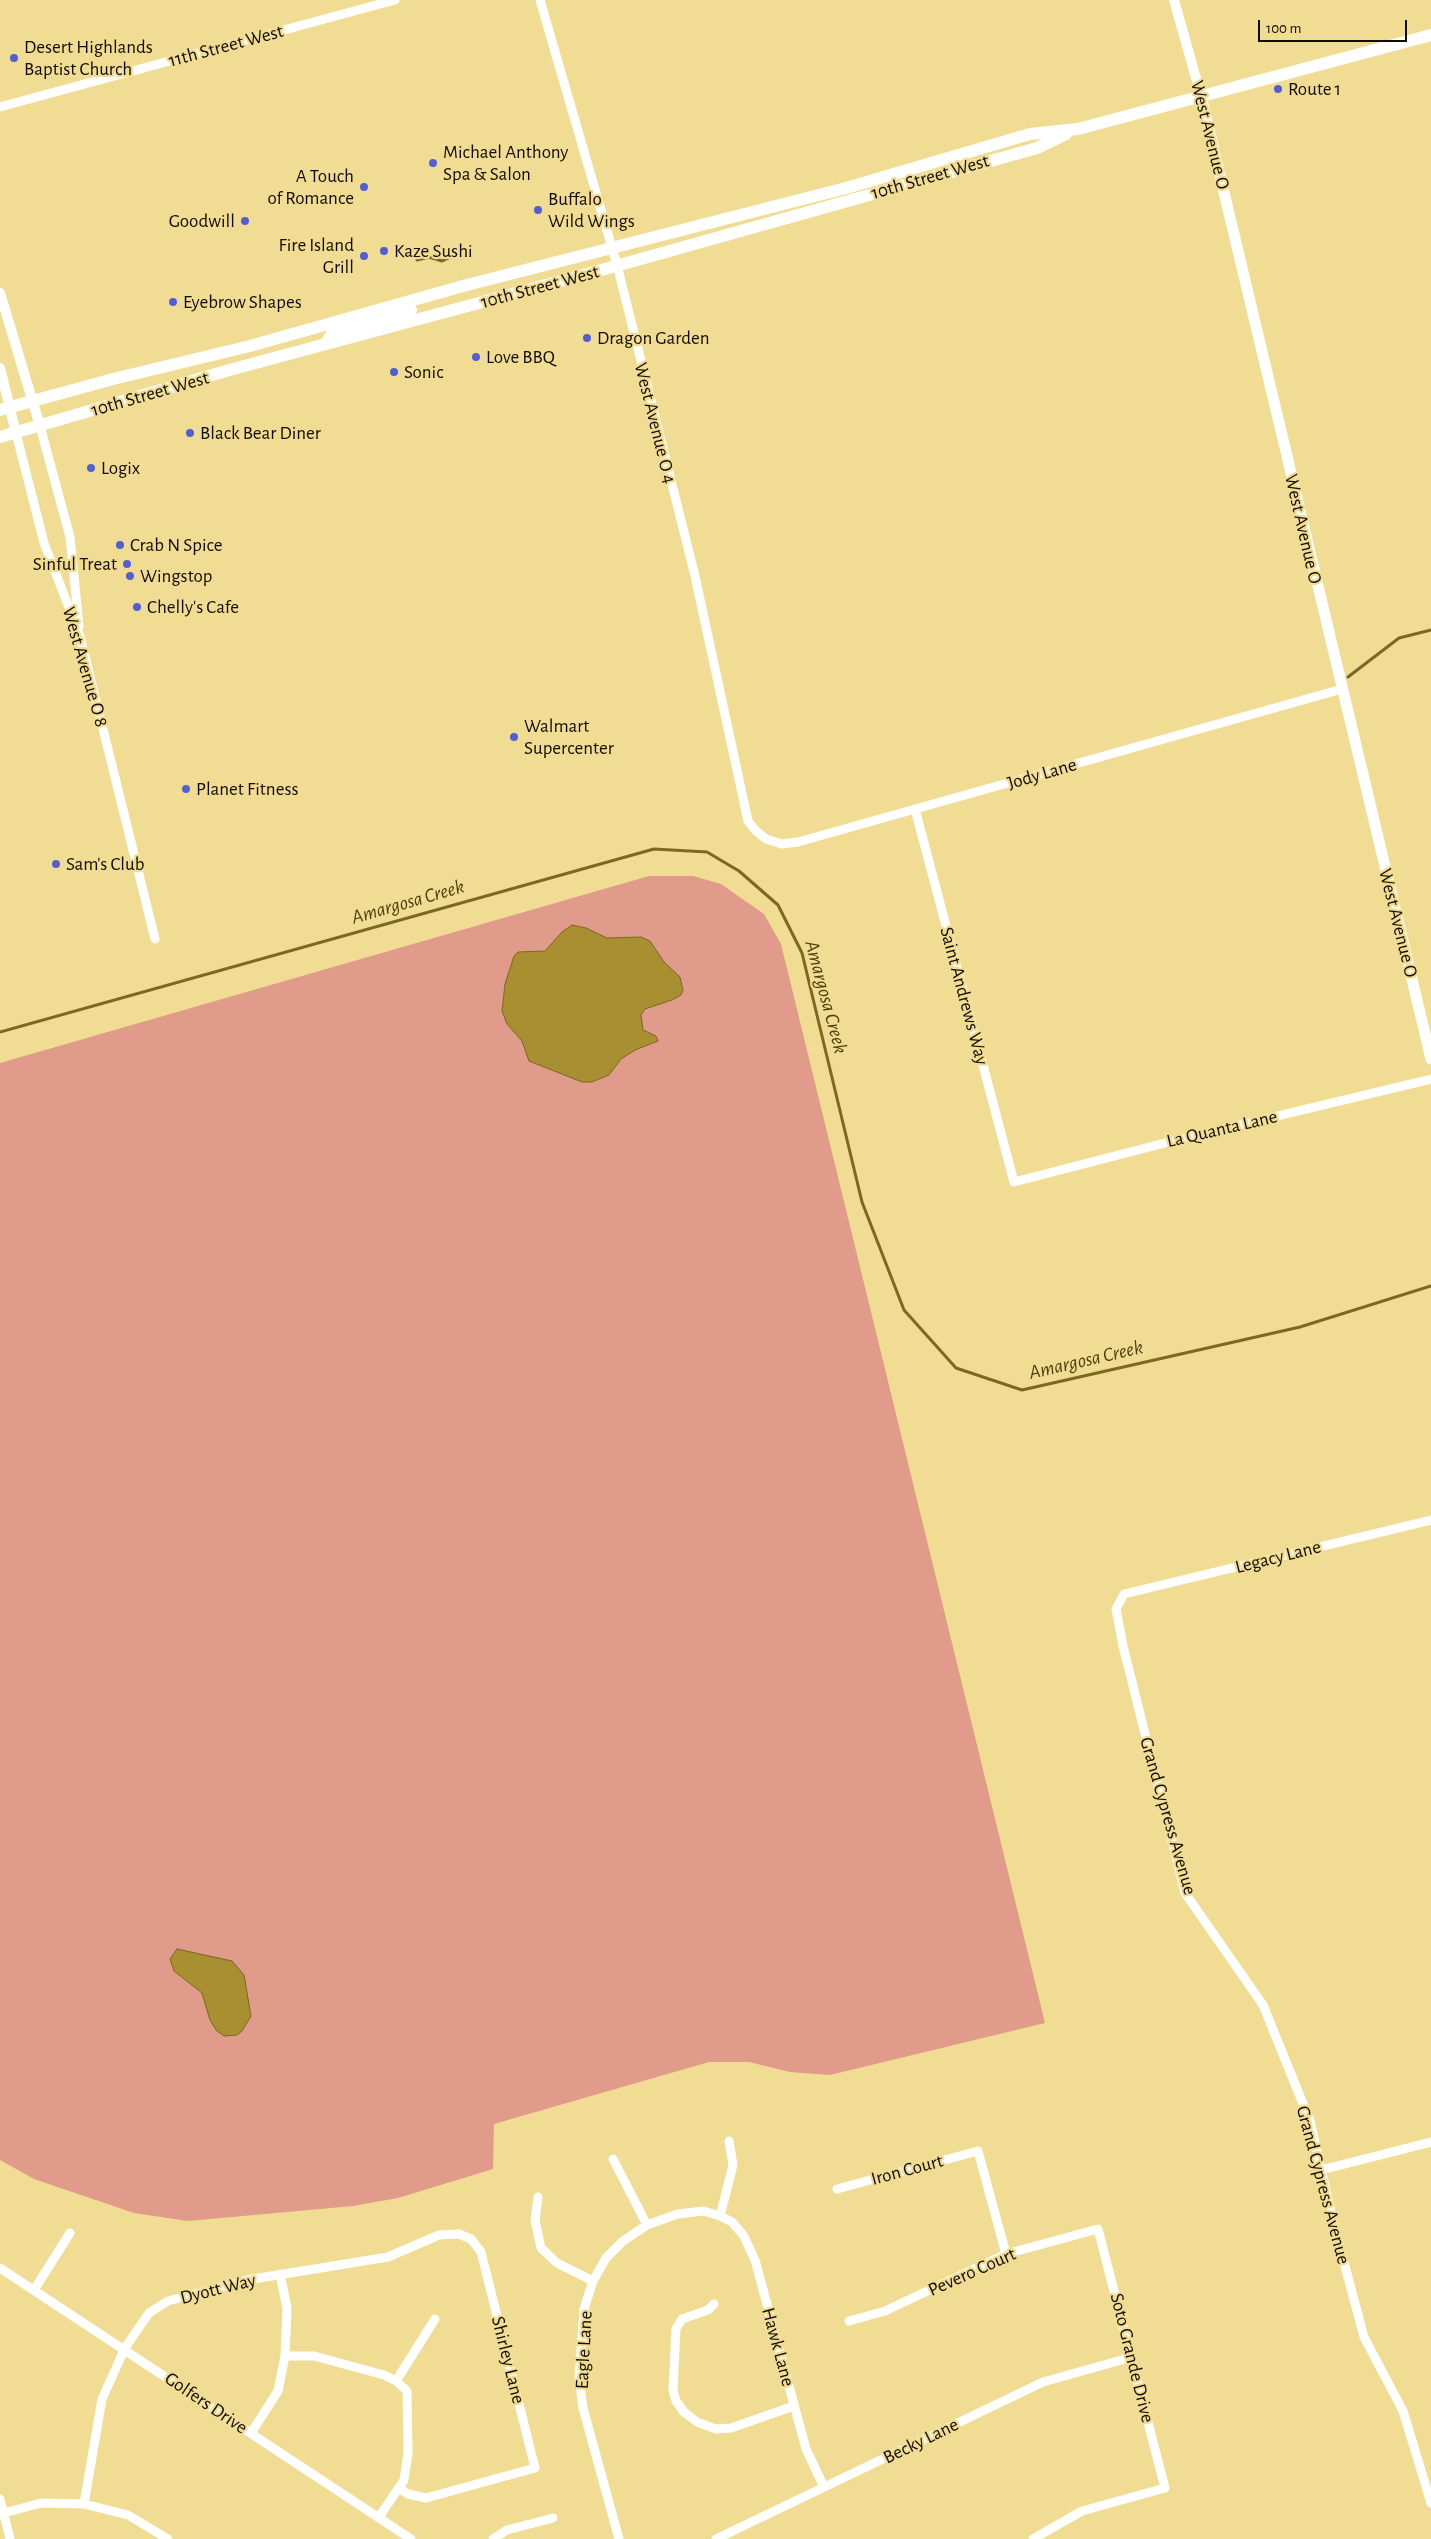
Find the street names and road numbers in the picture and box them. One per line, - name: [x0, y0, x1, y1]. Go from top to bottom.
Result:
- street label: 11th Street West: [166, 20, 286, 72]
- street label: West Avenue O: [1185, 78, 1235, 192]
- street label: 10th Street West: [868, 149, 992, 205]
- street label: 10th Street West: [478, 260, 602, 314]
- street label: West Avenue O 4: [629, 360, 681, 486]
- street label: 10th Street West: [88, 366, 212, 422]
- street label: West Avenue O: [1279, 472, 1327, 586]
- street label: West Avenue O 8: [57, 604, 113, 730]
- street label: Jody Lane: [1005, 753, 1079, 795]
- street label: West Avenue O: [1373, 866, 1423, 980]
- street label: Saint Andrews Way: [935, 925, 993, 1067]
- street label: La Quanta Lane: [1164, 1105, 1280, 1153]
- street label: Legacy Lane: [1233, 1535, 1323, 1579]
- street label: Grand Cypress Avenue: [1135, 1734, 1201, 1898]
- street label: Grand Cypress Avenue: [1291, 2103, 1355, 2267]
- street label: Iron Court: [868, 2149, 946, 2191]
- street label: Pevero Court: [925, 2243, 1019, 2301]
- street label: Dyott Way: [178, 2269, 258, 2309]
- street label: Soto Grande Drive: [1105, 2291, 1159, 2425]
- street label: Hawk Lane: [757, 2305, 799, 2389]
- street label: Eagle Lane: [571, 2310, 597, 2390]
- street label: Shirley Lane: [486, 2314, 530, 2406]
- street label: Golfers Drive: [160, 2367, 252, 2439]
- street label: Becky Lane: [880, 2413, 962, 2469]

